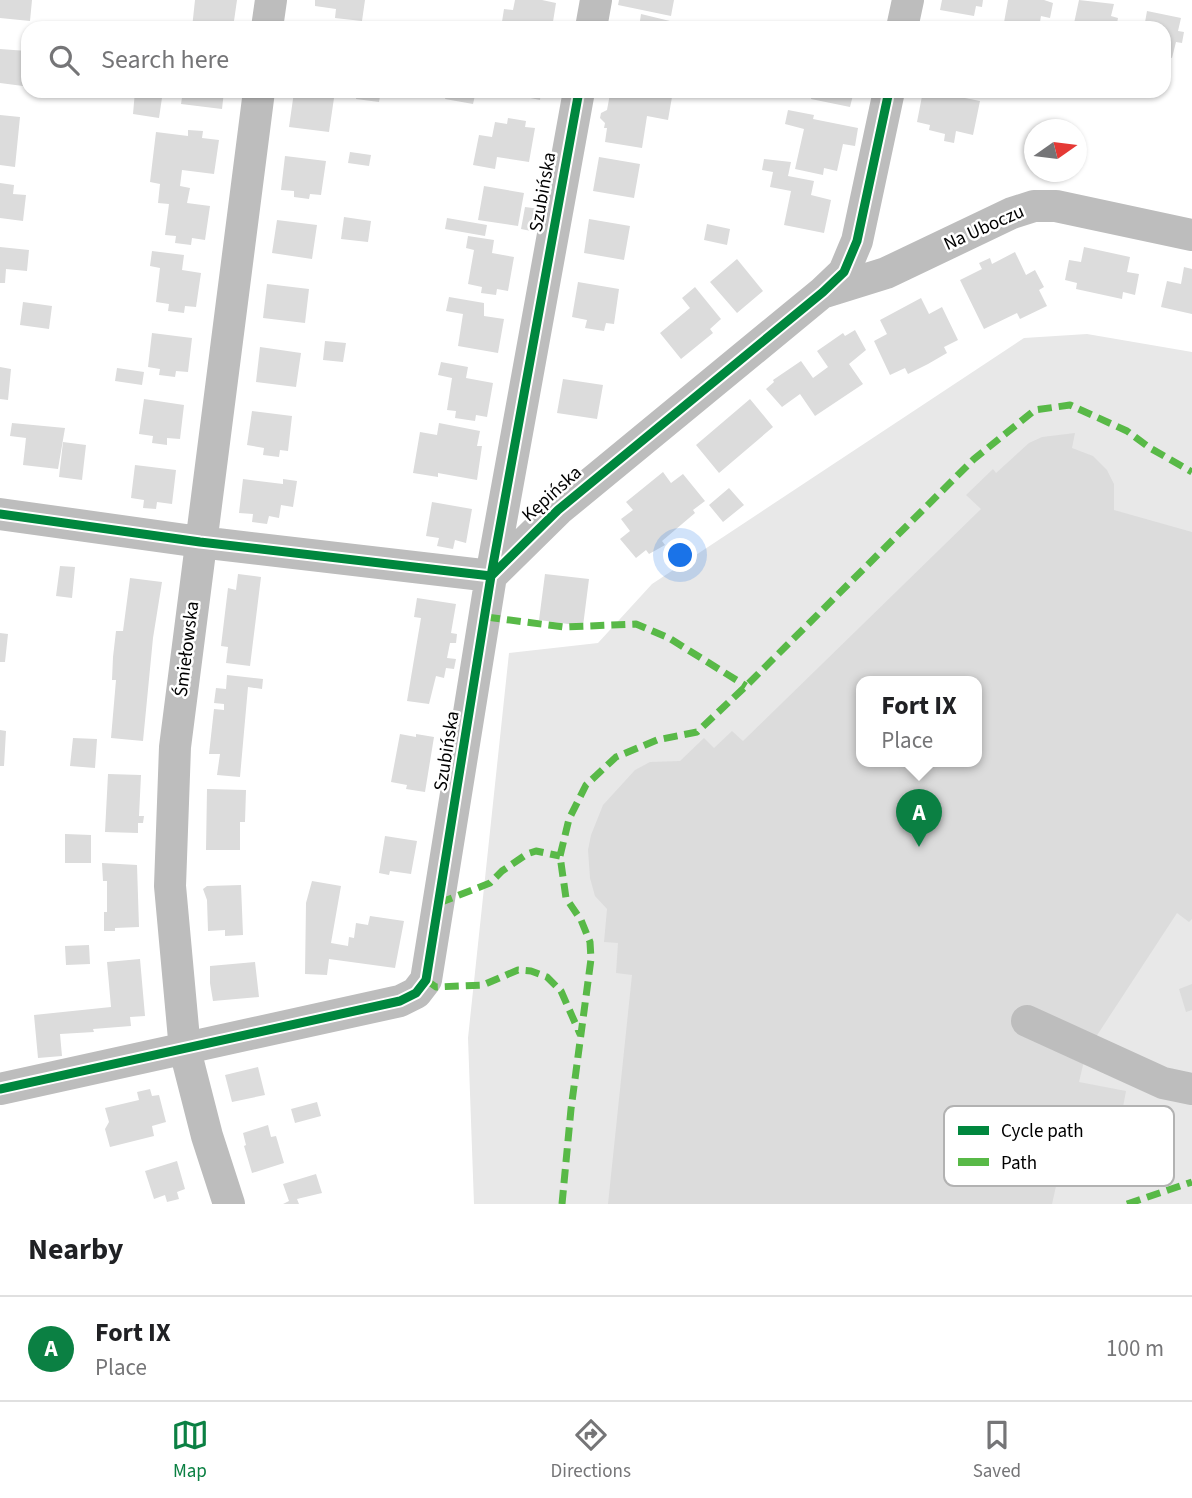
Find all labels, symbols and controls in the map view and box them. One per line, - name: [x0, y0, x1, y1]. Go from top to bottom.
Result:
- search box: [21, 21, 1171, 98]
- icon: search: [45, 41, 83, 79]
- text: Search here: [101, 41, 229, 78]
- north arrow: [1024, 119, 1087, 182]
- street label: Szubińska: [523, 150, 563, 234]
- street label: Na Uboczu: [939, 198, 1029, 258]
- street label: Kępińska: [516, 460, 588, 528]
- your location: [663, 538, 697, 572]
- street label: Śmiełowska: [168, 600, 206, 698]
- popup: [856, 676, 982, 767]
- text: Fort IX: [881, 687, 957, 724]
- street label: Szubińska: [427, 709, 467, 793]
- text: Place: [881, 724, 933, 757]
- pin: A: [896, 789, 942, 847]
- legend: [944, 1106, 1174, 1186]
- text: Cycle path: [1001, 1118, 1083, 1145]
- text: Path: [1001, 1150, 1037, 1177]
- text: Nearby: [28, 1228, 123, 1271]
- text: Fort IX: [95, 1314, 171, 1351]
- text: A: [44, 1332, 58, 1365]
- text: 100 m: [1106, 1332, 1164, 1365]
- text: Place: [95, 1351, 147, 1384]
- tab: Map: [171, 1416, 209, 1485]
- tab: Directions: [551, 1416, 631, 1485]
- tab: Saved: [973, 1416, 1021, 1485]

